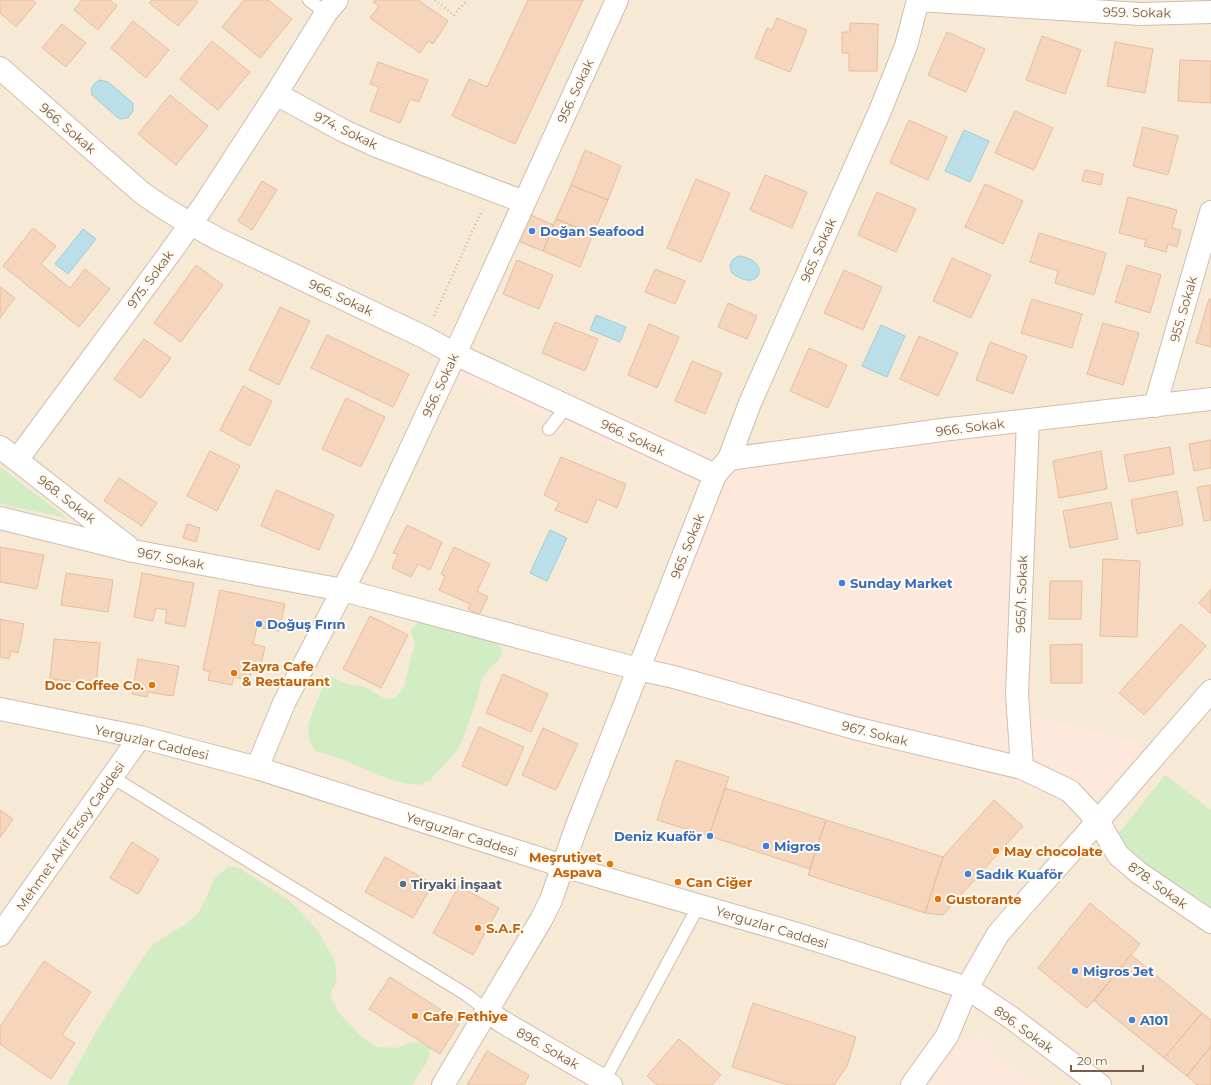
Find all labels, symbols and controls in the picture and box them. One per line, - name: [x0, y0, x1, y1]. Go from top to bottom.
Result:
- street label: 959. Sokak: [1103, 3, 1172, 21]
- street label: 956. Sokak: [553, 56, 597, 126]
- street label: 966. Sokak: [37, 99, 100, 157]
- street label: 974. Sokak: [312, 108, 381, 152]
- street label: 965. Sokak: [797, 215, 839, 285]
- place label: Doğan Seafood: [540, 223, 644, 239]
- marker: Doğan Seafood: [527, 226, 537, 236]
- street label: 975. Sokak: [124, 247, 177, 311]
- street label: 955. Sokak: [1166, 274, 1200, 344]
- street label: 966. Sokak: [306, 275, 376, 319]
- street label: 956. Sokak: [418, 350, 462, 420]
- street label: 966. Sokak: [598, 415, 668, 459]
- street label: 966. Sokak: [935, 415, 1006, 439]
- street label: 968. Sokak: [35, 471, 100, 527]
- street label: 965. Sokak: [667, 511, 707, 581]
- street label: 967. Sokak: [136, 544, 206, 572]
- street label: 965/1. Sokak: [1012, 555, 1030, 633]
- place label: Sunday Market: [850, 575, 953, 591]
- marker: Sunday Market: [837, 578, 847, 588]
- place label: Doğuş Fırın: [267, 616, 345, 632]
- marker: Doğuş Fırın: [254, 619, 264, 629]
- place label: Zayra Cafe & Restaurant: [242, 658, 330, 689]
- marker: Zayra Cafe & Restaurant: [229, 668, 239, 678]
- place label: Doc Coffee Co.: [45, 677, 144, 693]
- marker: Doc Coffee Co.: [147, 680, 157, 690]
- street label: 967. Sokak: [840, 717, 910, 749]
- street label: Yerguzlar Caddesi: [93, 721, 211, 763]
- street label: Mehmet Akif Ersoy Caddesi: [12, 758, 128, 914]
- street label: Yerguzlar Caddesi: [404, 808, 520, 860]
- place label: Deniz Kuaför: [614, 828, 702, 844]
- marker: Deniz Kuaför: [705, 831, 715, 841]
- place label: Migros: [774, 838, 820, 854]
- marker: Migros: [761, 841, 771, 851]
- place label: May chocolate: [1004, 843, 1103, 859]
- marker: May chocolate: [991, 846, 1001, 856]
- place label: Meşrutiyet Aspava: [529, 849, 602, 880]
- street label: 878. Sokak: [1125, 858, 1191, 912]
- marker: Meşrutiyet Aspava: [605, 859, 615, 869]
- place label: Sadık Kuaför: [976, 866, 1063, 882]
- marker: Sadık Kuaför: [963, 869, 973, 879]
- place label: Can Ciğer: [686, 874, 753, 890]
- place label: Tiryaki İnşaat: [411, 876, 502, 892]
- marker: Can Ciğer: [673, 877, 683, 887]
- marker: Tiryaki İnşaat: [398, 879, 408, 889]
- place label: Gustorante: [946, 891, 1022, 907]
- marker: Gustorante: [933, 894, 943, 904]
- street label: Yerguzlar Caddesi: [714, 902, 830, 952]
- place label: S.A.F.: [486, 920, 524, 936]
- marker: S.A.F.: [473, 923, 483, 933]
- place label: Migros Jet: [1083, 963, 1154, 979]
- marker: Migros Jet: [1070, 966, 1080, 976]
- street label: 896. Sokak: [991, 1002, 1057, 1056]
- place label: Cafe Fethiye: [423, 1008, 508, 1024]
- marker: Cafe Fethiye: [410, 1011, 420, 1021]
- place label: A101: [1139, 1012, 1168, 1028]
- marker: A101: [1127, 1015, 1137, 1025]
- street label: 896. Sokak: [514, 1024, 582, 1072]
- scale bar: [1071, 1047, 1143, 1073]
- text: 20 m: [1077, 1053, 1108, 1068]

